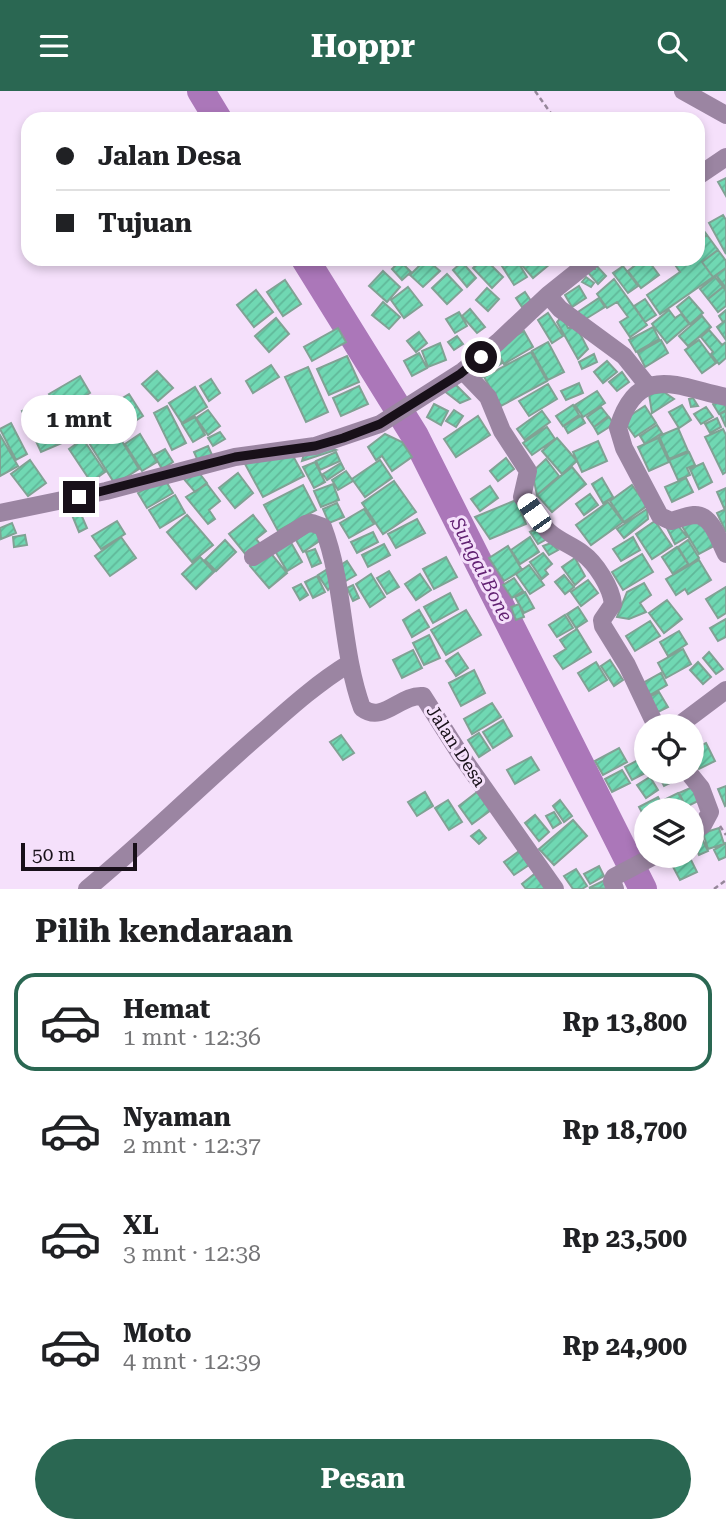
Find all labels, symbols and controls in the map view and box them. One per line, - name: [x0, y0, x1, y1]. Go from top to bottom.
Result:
- icon: menu: [35, 27, 73, 65]
- text: Hoppr: [311, 27, 415, 65]
- icon: search: [653, 27, 691, 65]
- text: Jalan Desa: [98, 141, 241, 171]
- text: Tujuan: [98, 208, 192, 238]
- route start: [465, 341, 497, 373]
- callout: 1 mnt: [21, 395, 137, 445]
- text: 1 mnt: [46, 406, 112, 433]
- route end: [63, 481, 95, 513]
- car: [514, 490, 555, 536]
- water label: Sungai Bone: [445, 512, 518, 625]
- street label: Jalan Desa: [422, 701, 491, 791]
- map controls: [634, 714, 704, 868]
- button: locate: [634, 714, 704, 784]
- button: layers: [634, 798, 704, 868]
- scale bar: [21, 840, 136, 872]
- text: 50 m: [32, 843, 75, 866]
- text: Pilih kendaraan: [35, 912, 293, 950]
- icon: car: [39, 991, 102, 1054]
- text: Hemat: [123, 994, 210, 1024]
- text: Rp 13,800: [562, 1007, 687, 1037]
- text: 1 mnt · 12:36: [123, 1024, 261, 1051]
- icon: car: [39, 1099, 102, 1162]
- text: Nyaman: [123, 1102, 231, 1132]
- text: Rp 18,700: [562, 1115, 687, 1145]
- text: 2 mnt · 12:37: [123, 1132, 261, 1159]
- icon: car: [39, 1207, 102, 1270]
- text: XL: [123, 1210, 159, 1240]
- text: Rp 23,500: [562, 1223, 687, 1253]
- text: 3 mnt · 12:38: [123, 1240, 261, 1267]
- icon: car: [39, 1315, 102, 1378]
- text: Moto: [123, 1318, 192, 1348]
- text: Rp 24,900: [562, 1331, 687, 1361]
- text: 4 mnt · 12:39: [123, 1348, 261, 1375]
- button: Pesan: [35, 1439, 691, 1519]

